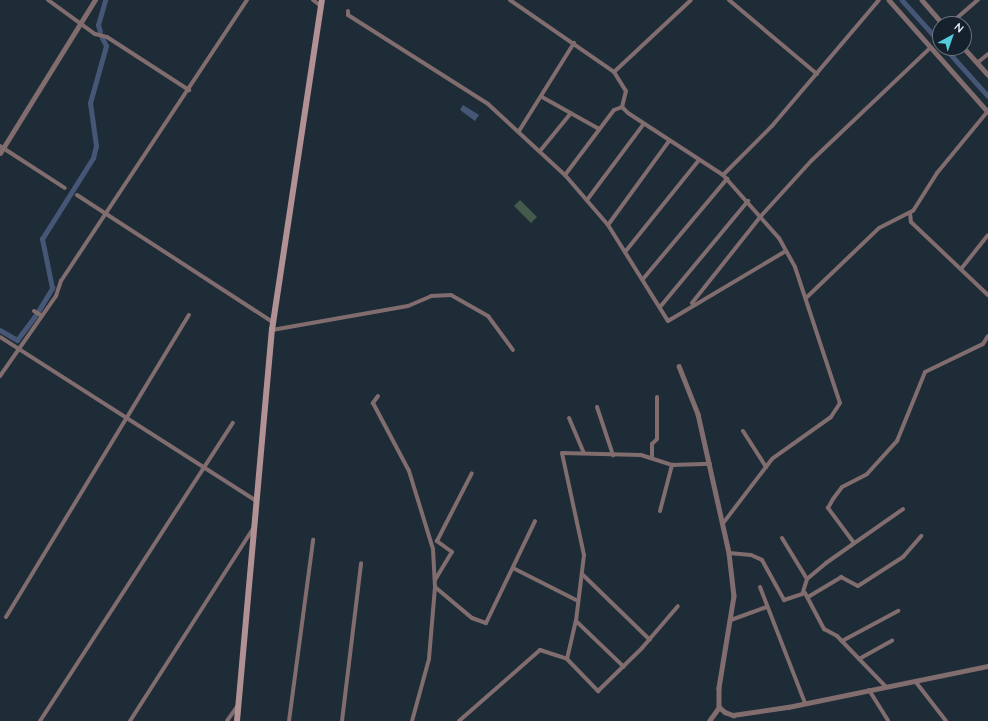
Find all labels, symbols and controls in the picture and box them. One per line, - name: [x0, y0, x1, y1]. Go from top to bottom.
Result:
- north arrow: [932, 16, 972, 56]
- text: N: [951, 20, 967, 36]

